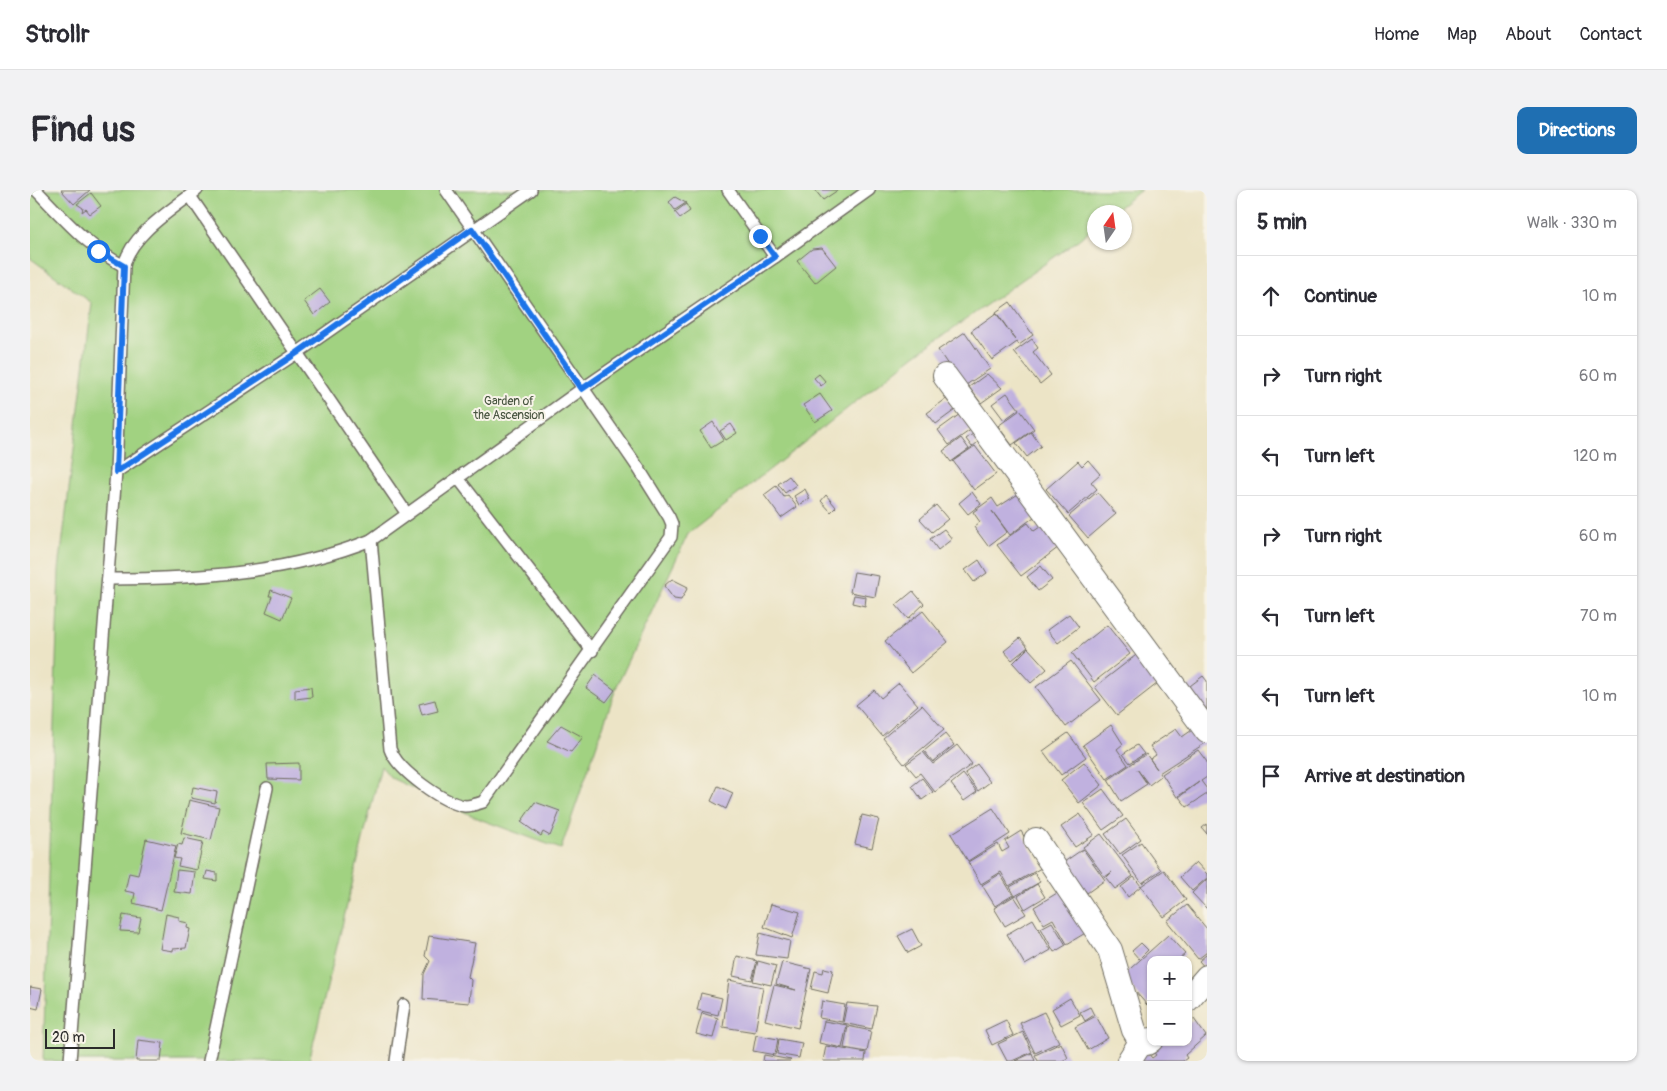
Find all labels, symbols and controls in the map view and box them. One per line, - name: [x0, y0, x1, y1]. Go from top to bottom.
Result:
- text: Strollr: [25, 20, 90, 49]
- text: Home: [1374, 23, 1419, 46]
- text: Map: [1447, 23, 1477, 46]
- text: About: [1505, 23, 1551, 46]
- text: Contact: [1579, 23, 1642, 46]
- button: Directions: [1517, 107, 1637, 154]
- text: Find us: [30, 108, 135, 152]
- north arrow: [1087, 205, 1132, 250]
- text: 5 min: [1257, 209, 1307, 236]
- text: Walk · 330 m: [1527, 213, 1617, 233]
- route end: [749, 225, 772, 248]
- route start: [87, 240, 110, 263]
- icon: ahead: [1257, 282, 1285, 310]
- text: Continue: [1304, 284, 1377, 308]
- text: 10 m: [1582, 286, 1617, 306]
- icon: right: [1257, 362, 1285, 390]
- text: Turn right: [1304, 364, 1382, 388]
- text: 60 m: [1579, 366, 1617, 386]
- park label: Garden of the Ascension: [472, 394, 545, 423]
- icon: left: [1257, 442, 1285, 470]
- text: Turn left: [1304, 444, 1374, 468]
- text: 120 m: [1573, 446, 1617, 466]
- icon: right: [1257, 522, 1285, 550]
- text: Turn right: [1304, 524, 1382, 548]
- text: 60 m: [1579, 526, 1617, 546]
- icon: left: [1257, 602, 1285, 630]
- text: Turn left: [1304, 604, 1374, 628]
- text: 70 m: [1580, 606, 1617, 626]
- icon: left: [1257, 682, 1285, 710]
- text: Turn left: [1304, 684, 1374, 708]
- text: 10 m: [1582, 686, 1617, 706]
- icon: arrive: [1257, 762, 1285, 790]
- text: Arrive at destination: [1304, 764, 1465, 788]
- map controls: [1147, 956, 1192, 1046]
- button: +: [1147, 956, 1192, 1001]
- button: −: [1147, 1001, 1192, 1046]
- scale bar: [45, 1026, 115, 1049]
- text: 20 m: [52, 1029, 85, 1046]

